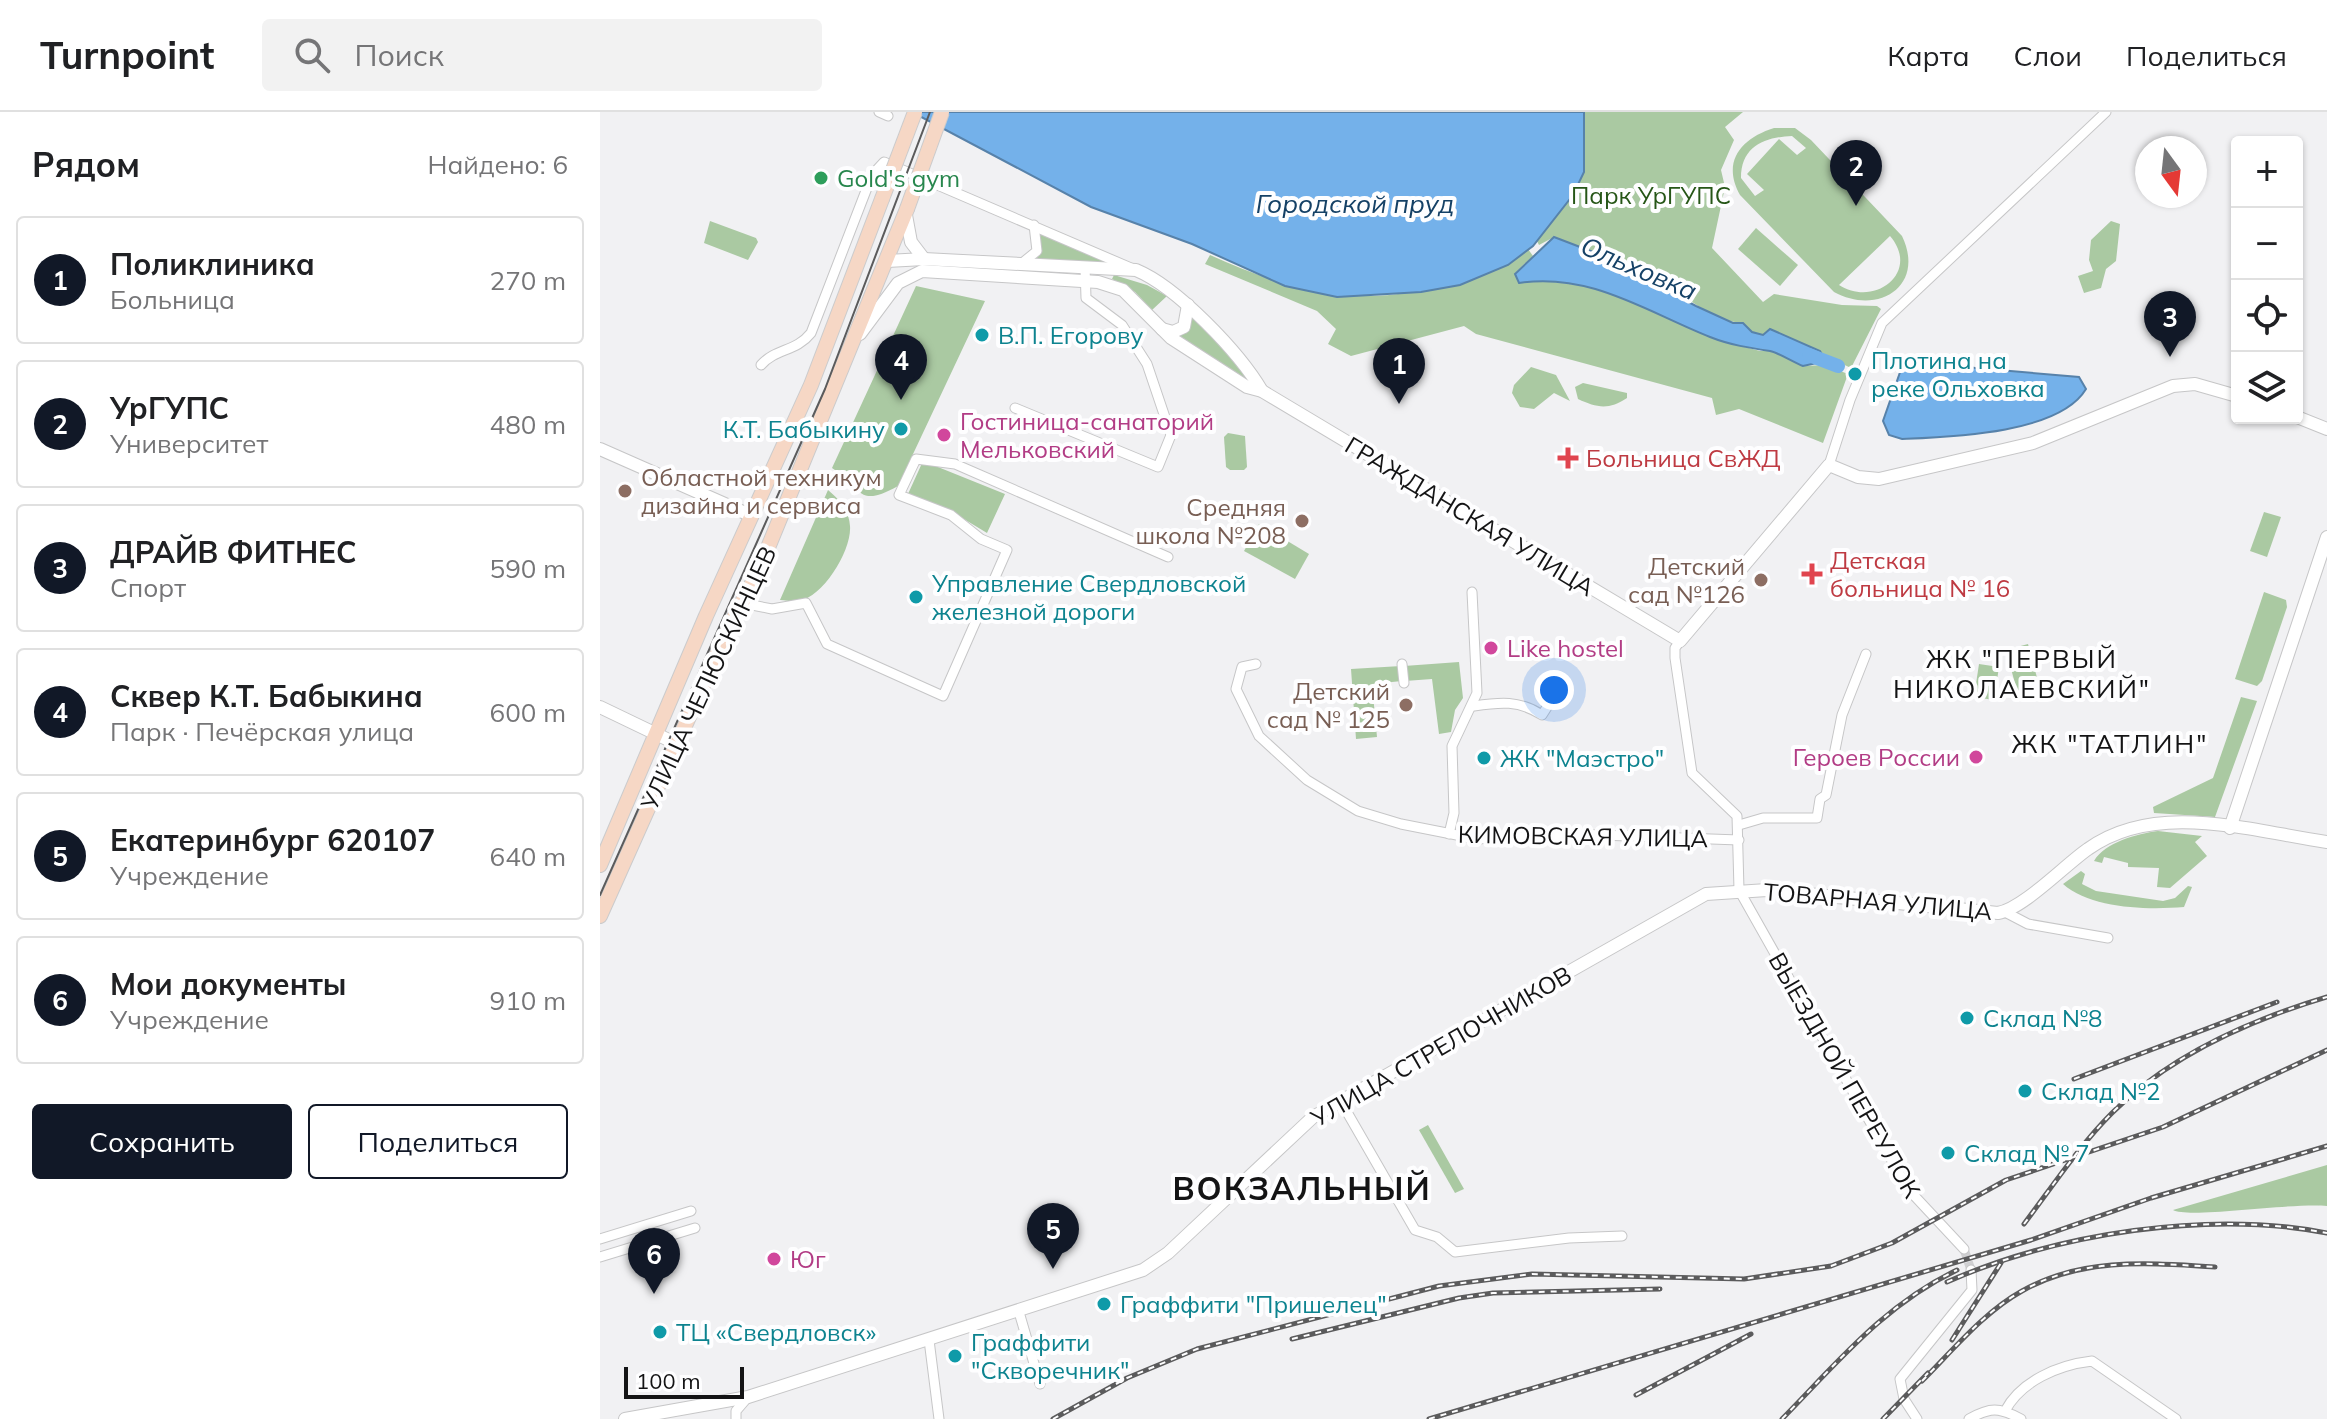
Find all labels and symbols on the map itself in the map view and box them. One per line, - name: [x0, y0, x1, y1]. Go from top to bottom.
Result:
- north arrow: [2135, 136, 2207, 208]
- pin: 2: [1830, 140, 1882, 206]
- place label: Gold's gym: [837, 163, 960, 193]
- marker: Gold's gym: [812, 169, 830, 187]
- park label: Парк УрГУПС: [1571, 180, 1731, 210]
- water label: Городской пруд: [1256, 187, 1454, 220]
- water label: Ольховка: [1576, 229, 1702, 307]
- pin: 3: [2144, 291, 2196, 357]
- place label: В.П. Егорову: [998, 320, 1143, 350]
- marker: В.П. Егорову: [973, 326, 991, 344]
- pin: 4: [875, 334, 927, 400]
- pin: 1: [1373, 338, 1425, 404]
- place label: Плотина на реке Ольховка: [1871, 345, 2045, 403]
- marker: Плотина на реке Ольховка: [1846, 365, 1864, 383]
- place label: Гостиница-санаторий Мельковский: [960, 406, 1214, 464]
- place label: К.Т. Бабыкину: [723, 414, 885, 444]
- marker: К.Т. Бабыкину: [892, 420, 910, 438]
- marker: Гостиница-санаторий Мельковский: [935, 426, 953, 444]
- street label: ГРАЖДАНСКАЯ УЛИЦА: [1340, 430, 1600, 602]
- place label: Больница СвЖД: [1586, 443, 1780, 473]
- marker: Больница СвЖД: [1557, 447, 1579, 469]
- place label: Областной техникум дизайна и сервиса: [641, 462, 882, 520]
- marker: Областной техникум дизайна и сервиса: [616, 482, 634, 500]
- place label: Средняя школа №208: [1136, 492, 1286, 550]
- marker: Средняя школа №208: [1293, 512, 1311, 530]
- street label: УЛИЦА ЧЕЛЮСКИНЦЕВ: [633, 541, 782, 816]
- place label: Детская больница № 16: [1830, 545, 2010, 603]
- place label: Детский сад №126: [1628, 551, 1745, 609]
- marker: Детская больница № 16: [1801, 563, 1823, 585]
- place label: Управление Свердловской железной дороги: [931, 568, 1246, 626]
- marker: Детский сад №126: [1752, 571, 1770, 589]
- marker: Управление Свердловской железной дороги: [907, 588, 925, 606]
- place label: Like hostel: [1507, 633, 1624, 663]
- marker: Like hostel: [1482, 639, 1500, 657]
- district label: ЖК "ПЕРВЫЙ НИКОЛАЕВСКИЙ": [1893, 642, 2151, 705]
- your location: [1534, 670, 1574, 710]
- place label: Детский сад № 125: [1267, 676, 1390, 734]
- marker: Детский сад № 125: [1397, 696, 1415, 714]
- district label: ЖК "ТАТЛИН": [2012, 727, 2208, 760]
- place label: Героев России: [1793, 742, 1960, 772]
- place label: ЖК "Маэстро": [1500, 743, 1664, 773]
- marker: Героев России: [1967, 748, 1985, 766]
- marker: ЖК "Маэстро": [1475, 749, 1493, 767]
- street label: КИМОВСКАЯ УЛИЦА: [1458, 819, 1709, 853]
- street label: ТОВАРНАЯ УЛИЦА: [1763, 876, 1994, 926]
- street label: ВЫЕЗДНОЙ ПЕРЕУЛОК: [1762, 947, 1928, 1203]
- street label: УЛИЦА СТРЕЛОЧНИКОВ: [1304, 959, 1577, 1133]
- place label: Склад №8: [1983, 1003, 2102, 1033]
- marker: Склад №8: [1958, 1009, 1976, 1027]
- place label: Склад №2: [2041, 1076, 2160, 1106]
- marker: Склад №2: [2016, 1082, 2034, 1100]
- place label: Склад № 7: [1964, 1138, 2090, 1168]
- marker: Склад № 7: [1939, 1144, 1957, 1162]
- district label: ВОКЗАЛЬНЫЙ: [1172, 1168, 1432, 1208]
- pin: 5: [1027, 1203, 1079, 1269]
- pin: 6: [628, 1228, 680, 1294]
- place label: Юг: [790, 1244, 826, 1274]
- marker: Юг: [765, 1250, 783, 1268]
- place label: Граффити "Пришелец": [1120, 1289, 1387, 1319]
- marker: Граффити "Пришелец": [1095, 1295, 1113, 1313]
- place label: ТЦ «Свердловск»: [676, 1317, 877, 1347]
- marker: ТЦ «Свердловск»: [651, 1323, 669, 1341]
- place label: Граффити "Скворечник": [971, 1327, 1129, 1385]
- marker: Граффити "Скворечник": [946, 1347, 964, 1365]
- scale bar: [624, 1363, 744, 1399]

